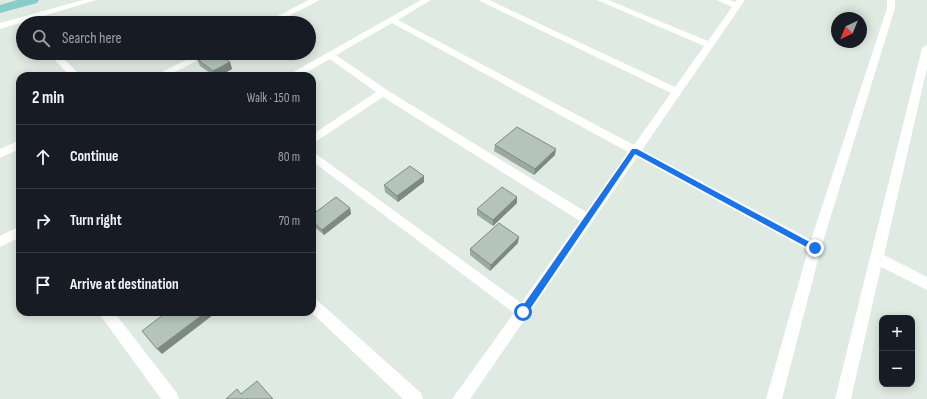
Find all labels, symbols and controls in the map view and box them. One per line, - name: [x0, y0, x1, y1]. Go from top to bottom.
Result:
- north arrow: [831, 12, 867, 48]
- search box: [16, 16, 316, 60]
- icon: search: [30, 27, 52, 49]
- text: Search here: [62, 29, 122, 48]
- text: 2 min: [32, 88, 64, 108]
- text: Walk · 150 m: [247, 90, 300, 106]
- icon: ahead: [32, 146, 54, 168]
- text: Continue: [70, 147, 119, 166]
- text: 80 m: [278, 149, 300, 165]
- icon: right: [32, 210, 54, 232]
- text: Turn right: [70, 211, 122, 230]
- text: 70 m: [279, 213, 300, 229]
- route end: [806, 239, 824, 257]
- icon: arrive: [32, 274, 54, 296]
- text: Arrive at destination: [70, 275, 179, 294]
- route start: [514, 303, 532, 321]
- map controls: [879, 315, 915, 387]
- button: +: [879, 315, 915, 351]
- button: −: [879, 351, 915, 387]

